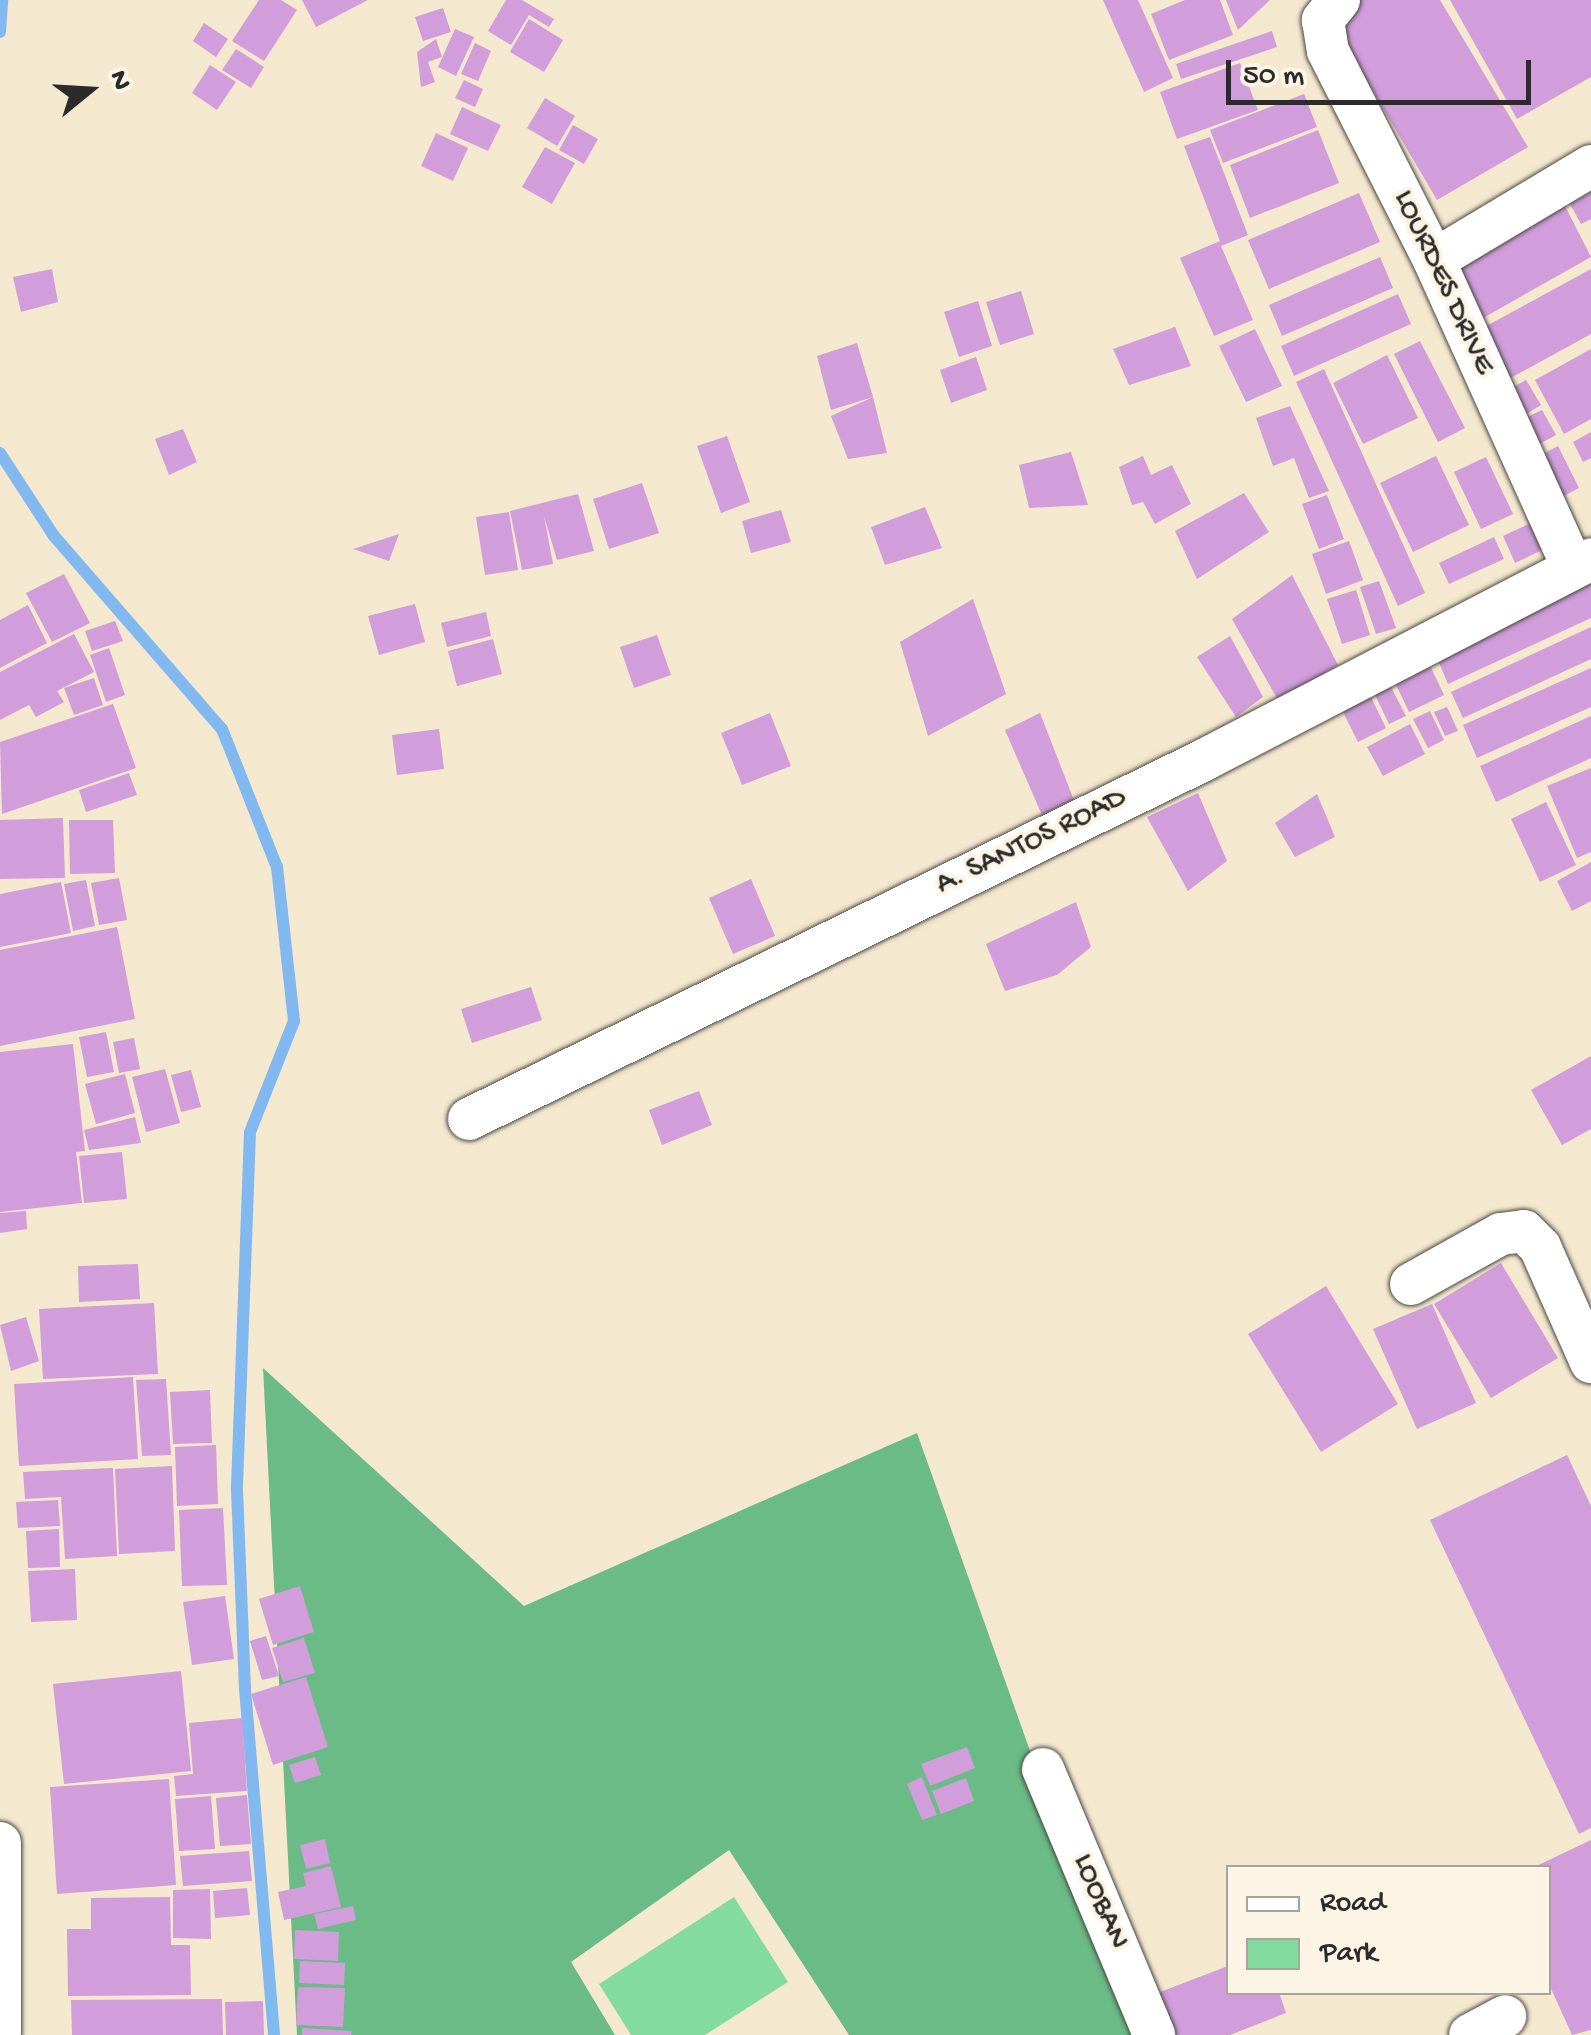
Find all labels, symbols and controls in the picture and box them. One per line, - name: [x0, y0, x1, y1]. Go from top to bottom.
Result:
- north arrow: [40, 40, 140, 140]
- scale bar: [1231, 40, 1536, 102]
- text: 50 m: [1243, 60, 1304, 95]
- text: N: [100, 67, 138, 94]
- street label: LOURDES DRIVE: [1384, 185, 1500, 381]
- street label: A. SANTOS ROAD: [931, 781, 1133, 905]
- street label: LOOBAN: [1063, 1849, 1135, 1955]
- legend: [1226, 1865, 1551, 1995]
- text: Road: [1320, 1887, 1386, 1922]
- text: Park: [1320, 1937, 1377, 1972]

